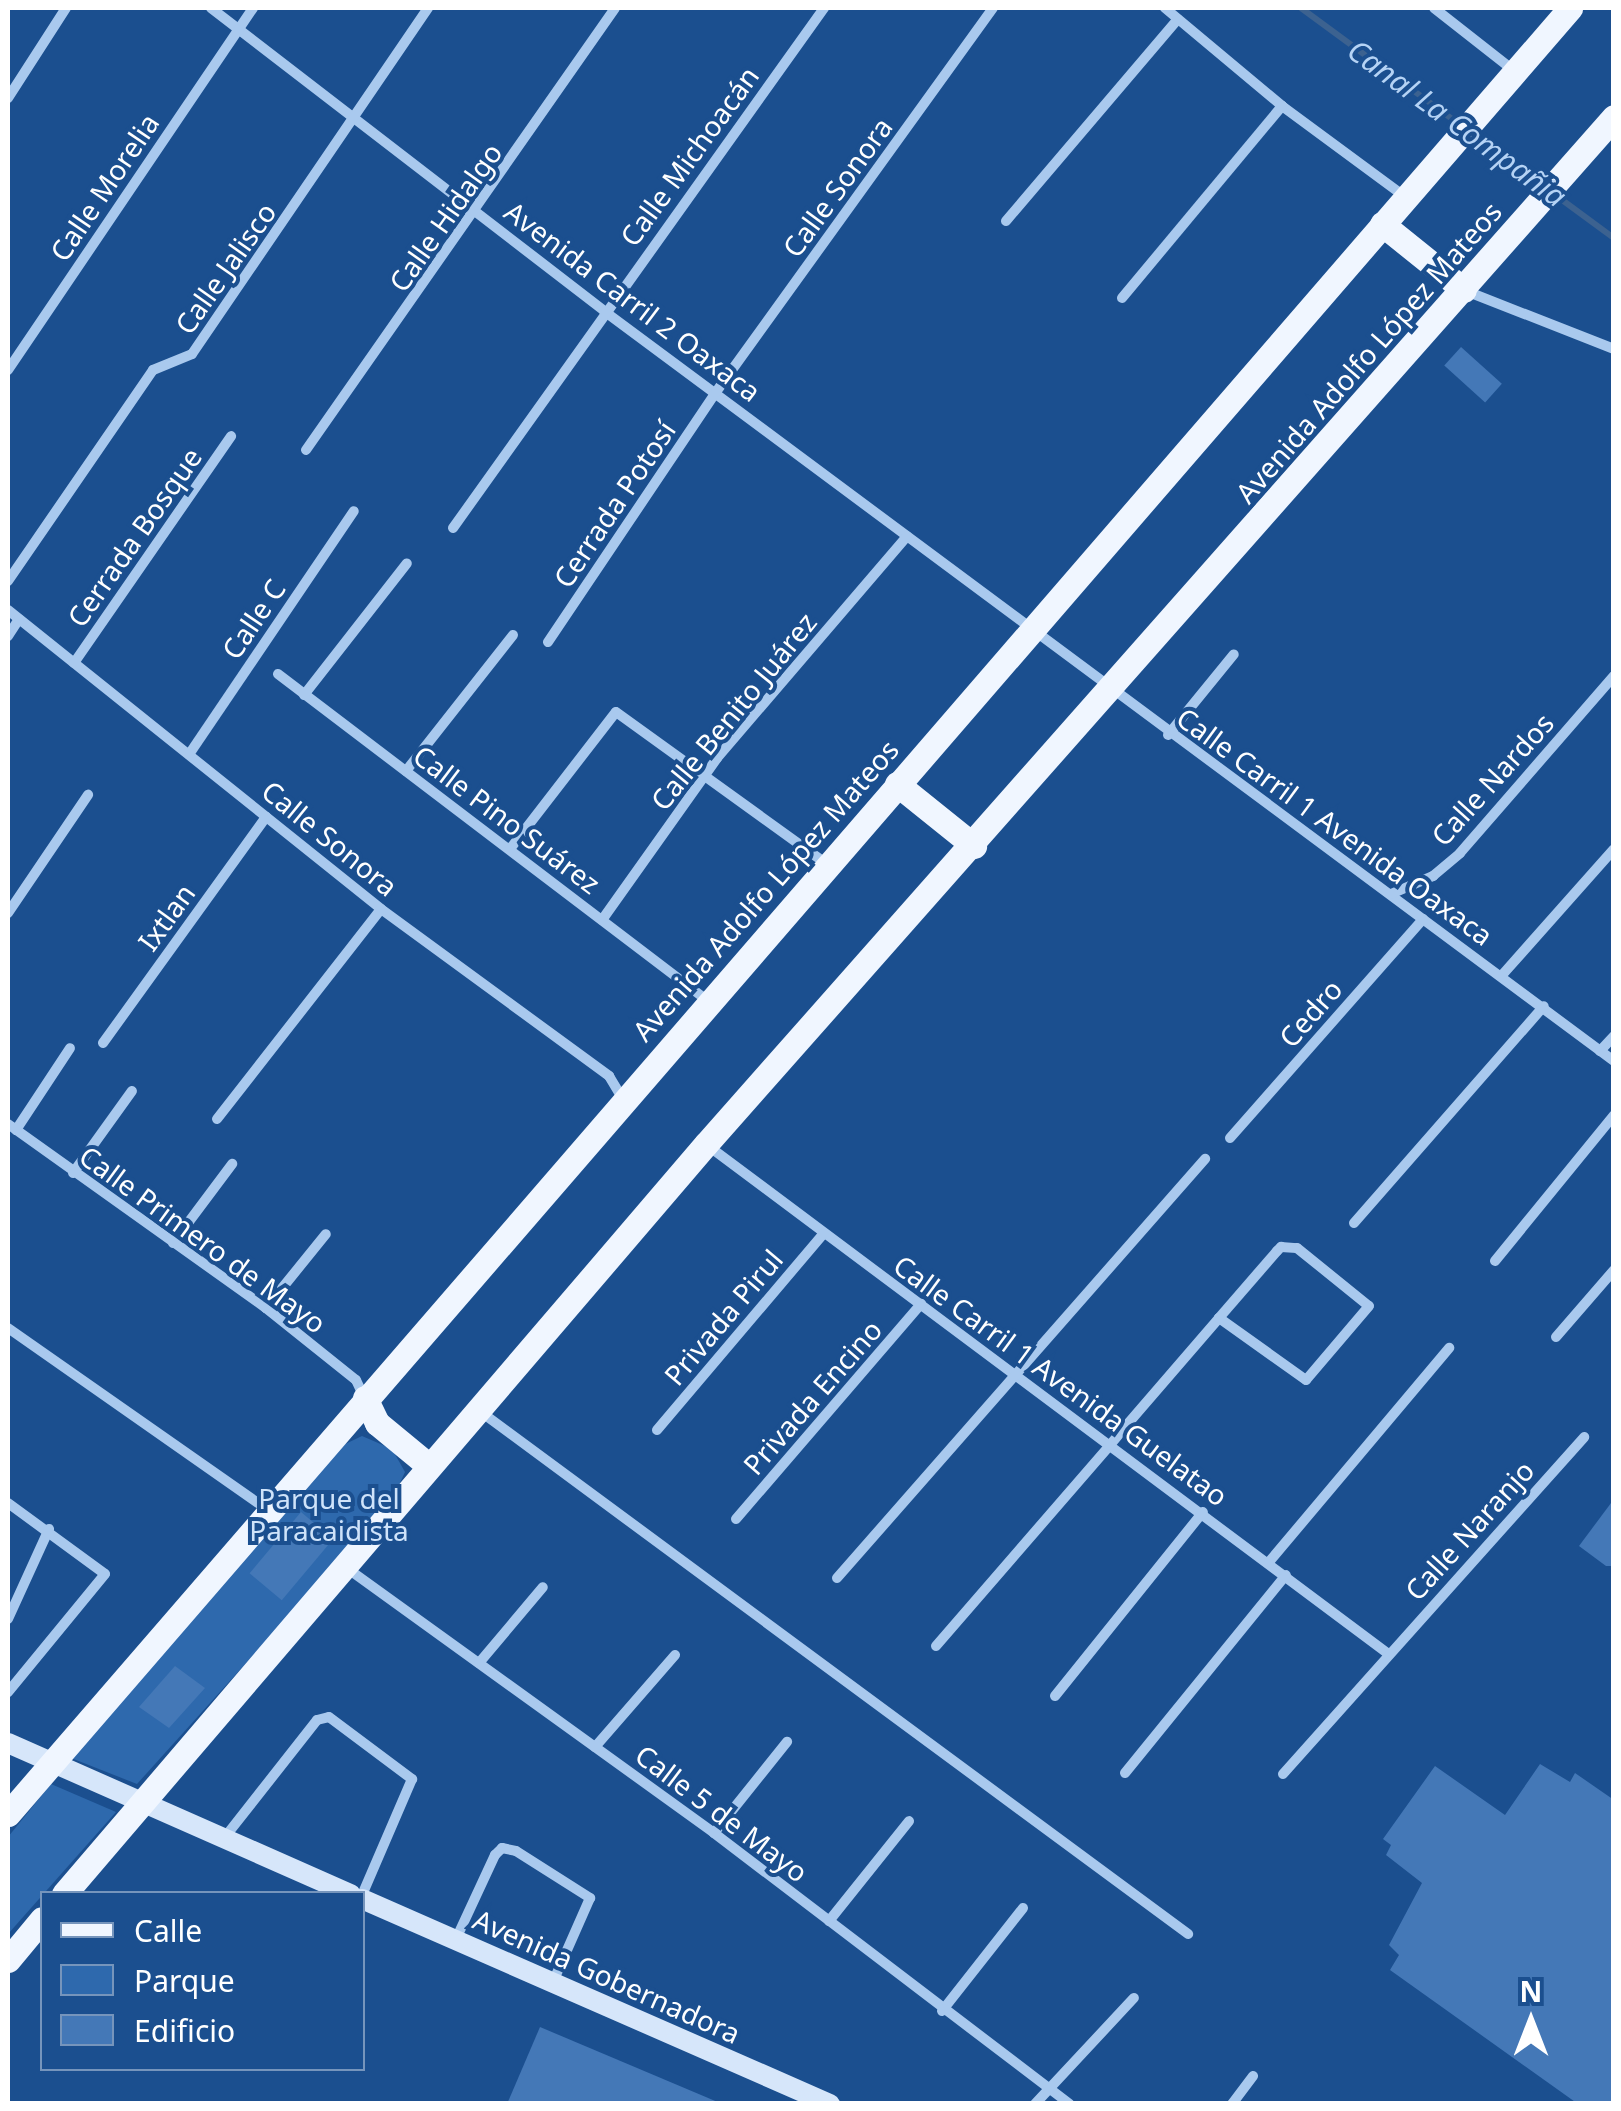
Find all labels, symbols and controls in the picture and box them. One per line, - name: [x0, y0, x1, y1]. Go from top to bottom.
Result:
- water label: Canal La Compañia: [1341, 32, 1573, 214]
- street label: Calle Michoacán: [613, 60, 765, 252]
- street label: Calle Morelia: [42, 107, 166, 267]
- street label: Calle Sonora: [775, 111, 899, 263]
- street label: Calle Hidalgo: [382, 136, 508, 298]
- street label: Avenida Carril 2 Oaxaca: [499, 194, 767, 408]
- street label: Avenida Adolfo López Mateos: [1228, 195, 1508, 509]
- street label: Calle Jalisco: [167, 196, 283, 340]
- street label: Cerrada Potosí: [546, 414, 682, 594]
- street label: Cerrada Bosque: [60, 441, 208, 633]
- street label: Calle C: [214, 573, 292, 665]
- street label: Calle Benito Juárez: [643, 606, 823, 816]
- street label: Calle Carril 1 Avenida Oaxaca: [1170, 700, 1500, 952]
- street label: Calle Nardos: [1424, 706, 1560, 852]
- street label: Avenida Adolfo López Mateos: [625, 733, 905, 1047]
- street label: Calle Pino Suárez: [407, 738, 607, 900]
- street label: Calle Sonora: [256, 773, 404, 903]
- street label: Ixtlan: [130, 877, 202, 957]
- street label: Cedro: [1272, 972, 1348, 1054]
- street label: Calle Primero de Mayo: [73, 1138, 333, 1340]
- street label: Privada Pirul: [657, 1243, 789, 1391]
- street label: Calle Carril 1 Avenida Guelatao: [888, 1248, 1234, 1512]
- street label: Privada Encino: [736, 1313, 888, 1481]
- street label: Calle Naranjo: [1398, 1453, 1540, 1607]
- park label: Parque del Paracaidista: [249, 1481, 409, 1547]
- street label: Calle 5 de Mayo: [629, 1737, 815, 1889]
- legend: [40, 1891, 365, 2071]
- street label: Avenida Gobernadora: [468, 1902, 746, 2050]
- text: Calle: [134, 1910, 202, 1951]
- text: Parque: [134, 1960, 235, 2001]
- north arrow: [1481, 1971, 1581, 2071]
- text: N: [1520, 1972, 1542, 2010]
- text: Edificio: [134, 2010, 235, 2051]

